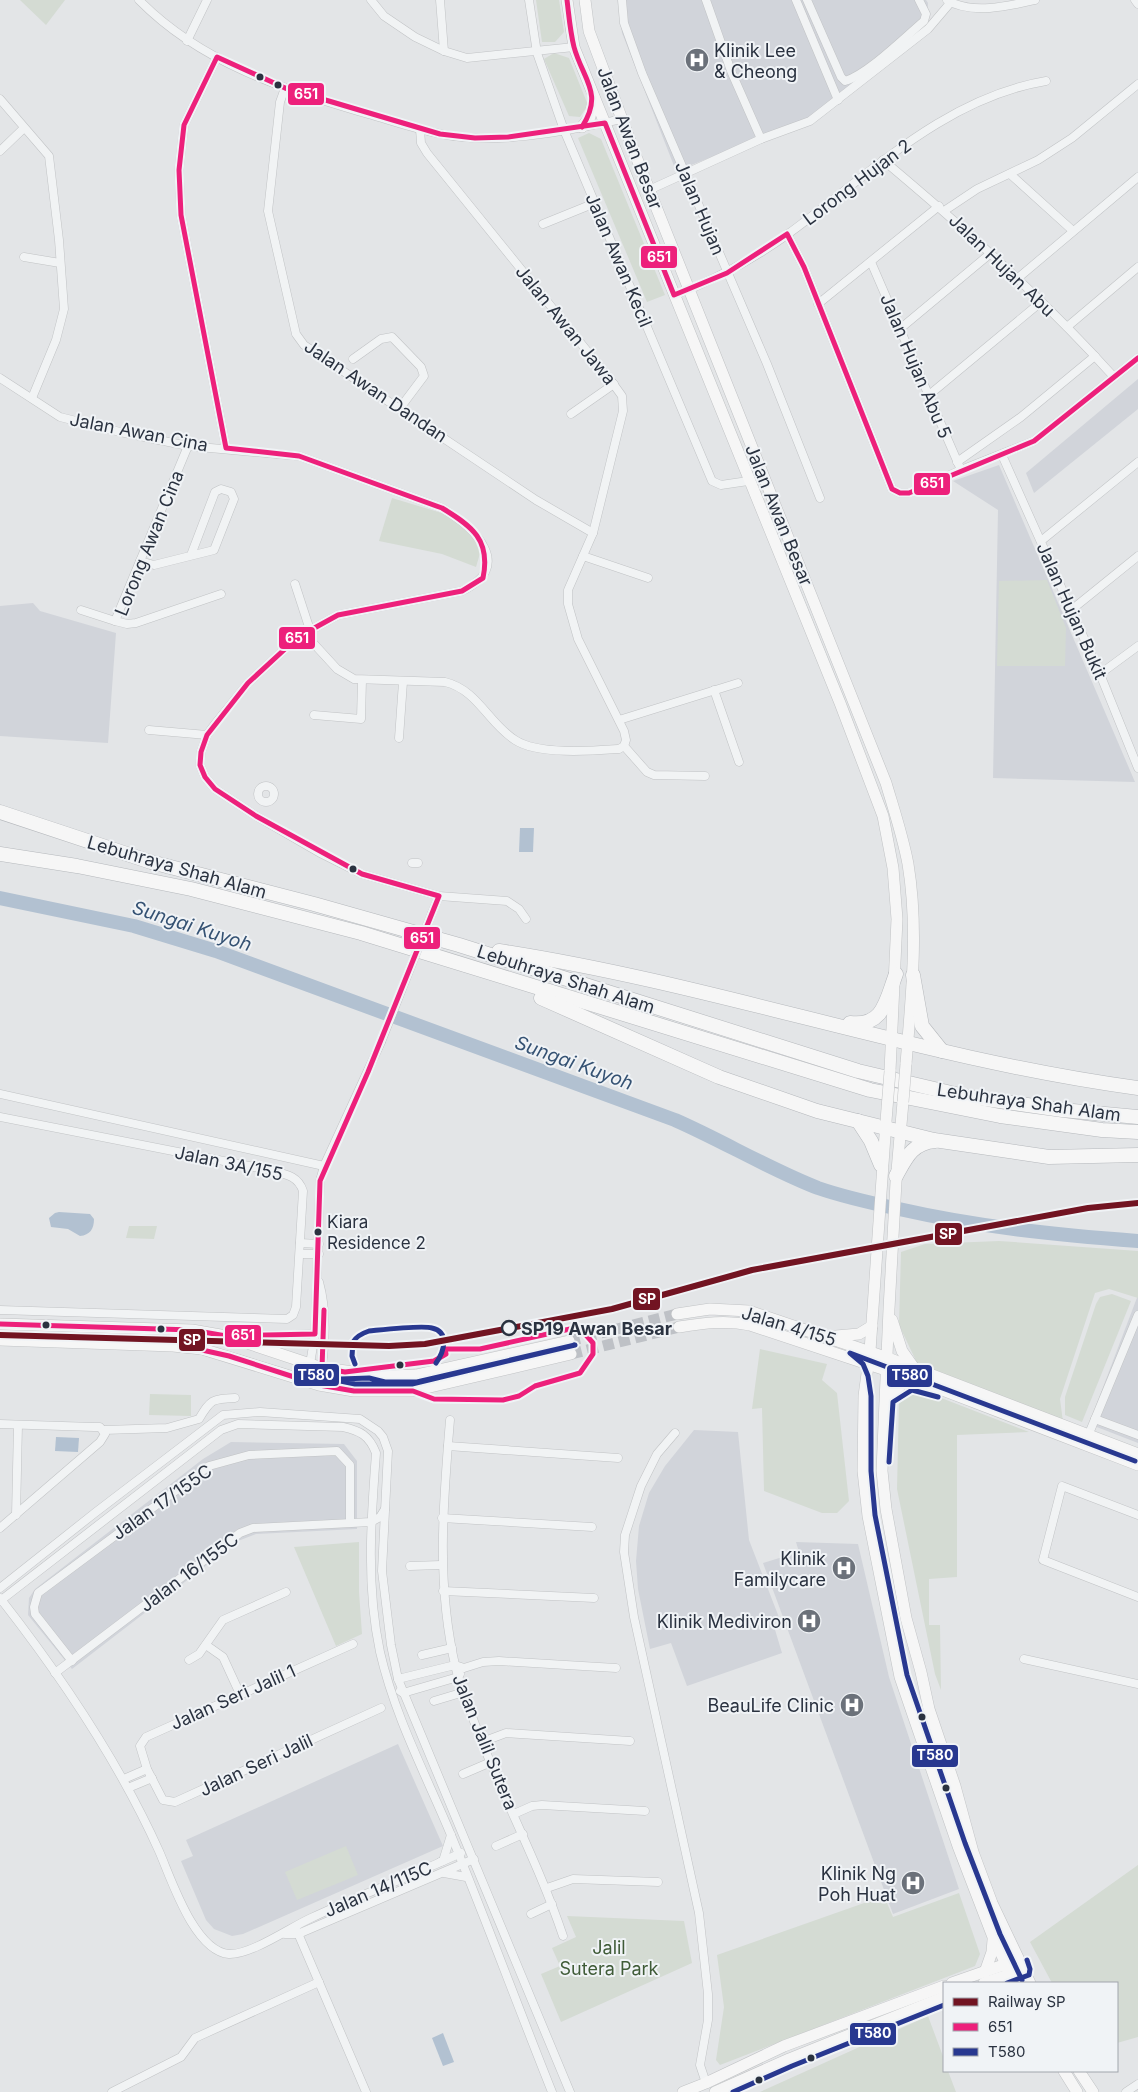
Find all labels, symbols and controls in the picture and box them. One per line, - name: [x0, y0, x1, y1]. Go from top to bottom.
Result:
- place label: Klinik Lee & Cheong: [714, 40, 797, 82]
- hospital icon: Klinik Lee & Cheong: [684, 47, 710, 73]
- street label: Jalan Awan Besar: [593, 64, 667, 212]
- unlabelled marker: [255, 72, 265, 82]
- unlabelled marker: [273, 80, 283, 90]
- line badge: 651: [287, 82, 325, 106]
- text: 651: [294, 85, 318, 102]
- street label: Lorong Hujan 2: [799, 134, 915, 230]
- street label: Jalan Hujan: [671, 158, 729, 258]
- street label: Jalan Awan Kecil: [581, 190, 657, 330]
- street label: Jalan Hujan Abu: [945, 209, 1059, 321]
- line badge: 651: [640, 245, 678, 269]
- text: 651: [647, 248, 671, 265]
- street label: Jalan Awan Jawa: [511, 261, 621, 389]
- street label: Jalan Hujan Abu 5: [876, 291, 956, 441]
- street label: Jalan Awan Dandan: [301, 335, 451, 447]
- street label: Jalan Awan Cina: [68, 408, 210, 456]
- street label: Jalan Awan Besar: [741, 441, 817, 589]
- street label: Lorong Awan Cina: [110, 467, 188, 619]
- line badge: 651: [913, 472, 951, 496]
- text: 651: [920, 474, 944, 491]
- street label: Jalan Hujan Bukit: [1032, 539, 1112, 683]
- line badge: 651: [278, 626, 316, 650]
- text: 651: [285, 629, 309, 646]
- street label: Lebuhraya Shah Alam: [85, 831, 269, 903]
- unlabelled marker: [348, 864, 358, 874]
- water label: Sungai Kuyoh: [129, 896, 255, 956]
- line badge: 651: [403, 926, 441, 950]
- text: 651: [410, 929, 434, 946]
- street label: Lebuhraya Shah Alam: [475, 940, 657, 1018]
- water label: Sungai Kuyoh: [512, 1031, 636, 1095]
- street label: Lebuhraya Shah Alam: [936, 1079, 1122, 1125]
- street label: Jalan 3A/155: [173, 1141, 285, 1185]
- place label: Kiara Residence 2: [327, 1212, 426, 1253]
- line badge: SP: [934, 1222, 963, 1246]
- text: SP: [939, 1225, 957, 1242]
- marker: Kiara Residence 2: [313, 1227, 323, 1237]
- line badge: SP: [632, 1287, 661, 1311]
- text: SP: [638, 1290, 656, 1307]
- street label: Jalan 4/155: [739, 1302, 839, 1350]
- place label: SP19 Awan Besar: [521, 1318, 672, 1339]
- unlabelled marker: [41, 1320, 51, 1330]
- marker: SP19 Awan Besar: [501, 1320, 517, 1336]
- unlabelled marker: [156, 1324, 166, 1334]
- line badge: 651: [224, 1324, 262, 1348]
- text: 651: [231, 1326, 255, 1343]
- line badge: SP: [178, 1328, 206, 1352]
- text: SP: [183, 1331, 201, 1348]
- unlabelled marker: [395, 1360, 405, 1370]
- line badge: T580: [293, 1363, 340, 1387]
- line badge: T580: [886, 1364, 933, 1388]
- text: T580: [298, 1366, 334, 1383]
- text: T580: [892, 1366, 928, 1383]
- street label: Jalan 17/155C: [108, 1460, 216, 1544]
- street label: Jalan 16/155C: [136, 1528, 242, 1616]
- place label: Klinik Familycare: [734, 1548, 826, 1590]
- hospital icon: Klinik Familycare: [831, 1555, 857, 1581]
- hospital icon: Klinik Mediviron: [796, 1608, 822, 1634]
- place label: Klinik Mediviron: [657, 1611, 792, 1632]
- street label: Jalan Seri Jalil 1: [167, 1660, 299, 1734]
- street label: Jalan Jalil Sutera: [448, 1671, 522, 1813]
- hospital icon: BeauLife Clinic: [839, 1692, 865, 1718]
- place label: BeauLife Clinic: [707, 1695, 834, 1716]
- unlabelled marker: [917, 1712, 927, 1722]
- street label: Jalan Seri Jalil: [196, 1730, 316, 1800]
- line badge: T580: [911, 1744, 959, 1768]
- text: T580: [917, 1746, 953, 1763]
- unlabelled marker: [941, 1783, 951, 1793]
- street label: Jalan 14/115C: [321, 1857, 435, 1921]
- place label: Klinik Ng Poh Huat: [818, 1863, 896, 1905]
- hospital icon: Klinik Ng Poh Huat: [900, 1870, 926, 1896]
- park label: Jalil Sutera Park: [560, 1937, 659, 1979]
- legend: [943, 1982, 1118, 2072]
- text: Railway SP: [988, 1992, 1066, 2011]
- text: 651: [988, 2017, 1013, 2036]
- line badge: T580: [849, 2022, 897, 2046]
- text: T580: [855, 2024, 891, 2041]
- text: T580: [988, 2042, 1026, 2061]
- unlabelled marker: [806, 2053, 816, 2063]
- unlabelled marker: [754, 2075, 764, 2085]

